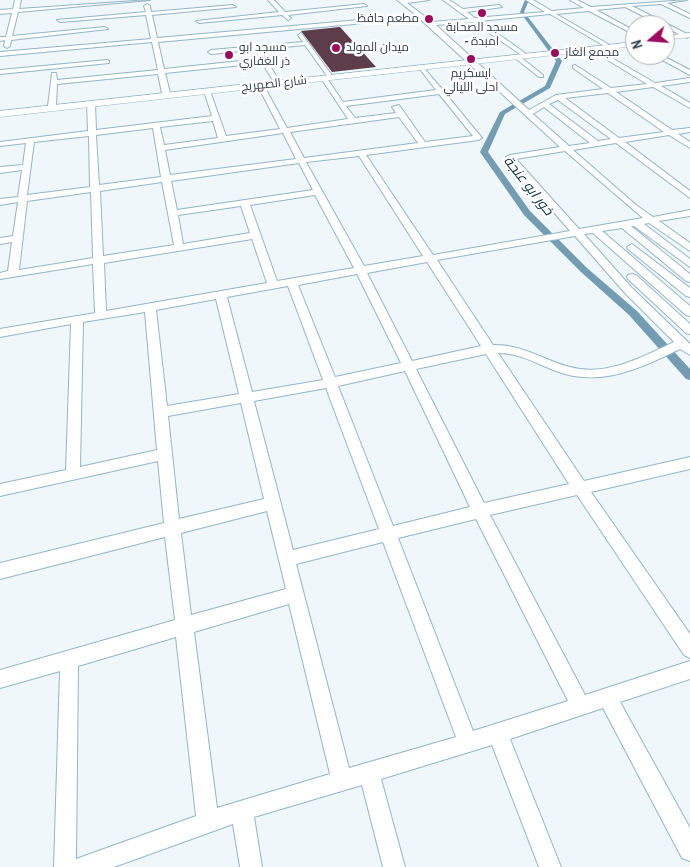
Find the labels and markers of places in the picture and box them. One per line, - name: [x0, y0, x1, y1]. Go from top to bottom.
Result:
- marker: مسجد الصحابة - امبدة: [476, 7, 488, 19]
- place label: مطعم حافظ: [357, 12, 419, 26]
- marker: مطعم حافظ: [423, 13, 435, 25]
- place label: مسجد الصحابة - امبدة: [446, 21, 518, 49]
- place label: مسجد ابو ذر الغفاري: [239, 41, 290, 69]
- place label: ميدان المولد: [346, 41, 409, 55]
- marker: ميدان المولد: [330, 42, 342, 54]
- place label: مجمع الغاز: [565, 46, 619, 60]
- marker: مجمع الغاز: [549, 47, 561, 59]
- marker: مسجد ابو ذر الغفاري: [223, 49, 235, 61]
- marker: ايسكريم احلى الليالي: [465, 53, 477, 65]
- place label: ايسكريم احلى الليالي: [444, 67, 498, 95]

